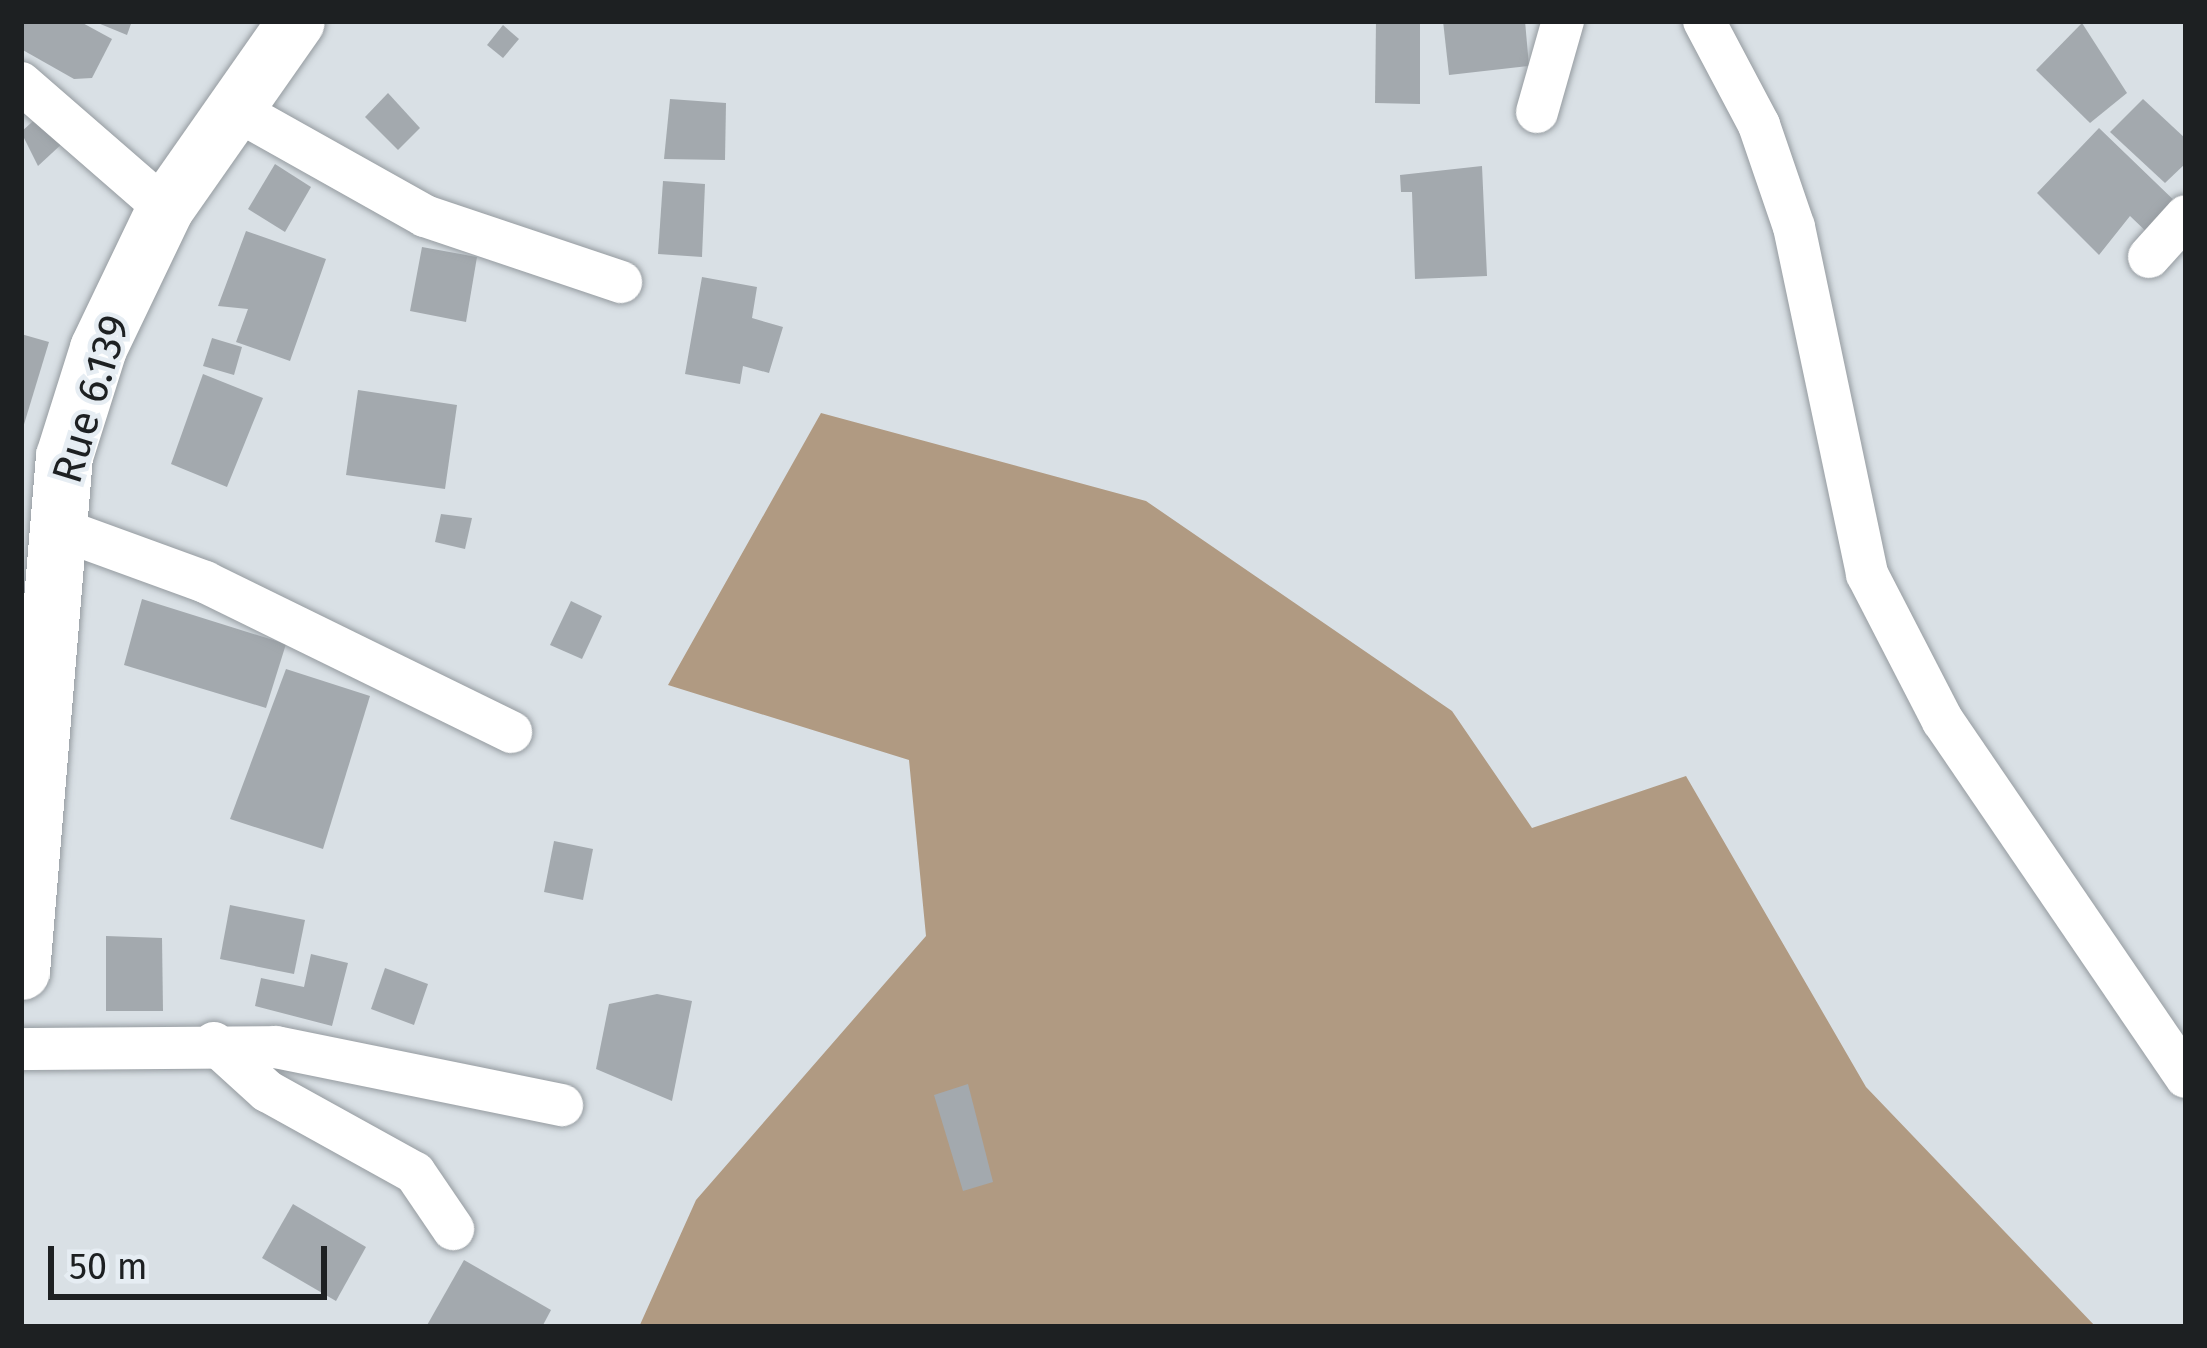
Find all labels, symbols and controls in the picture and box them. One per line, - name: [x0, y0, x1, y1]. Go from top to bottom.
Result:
- street label: Rue 6.139: [42, 309, 140, 489]
- scale bar: [54, 1222, 333, 1296]
- text: 50 m: [69, 1245, 148, 1289]

